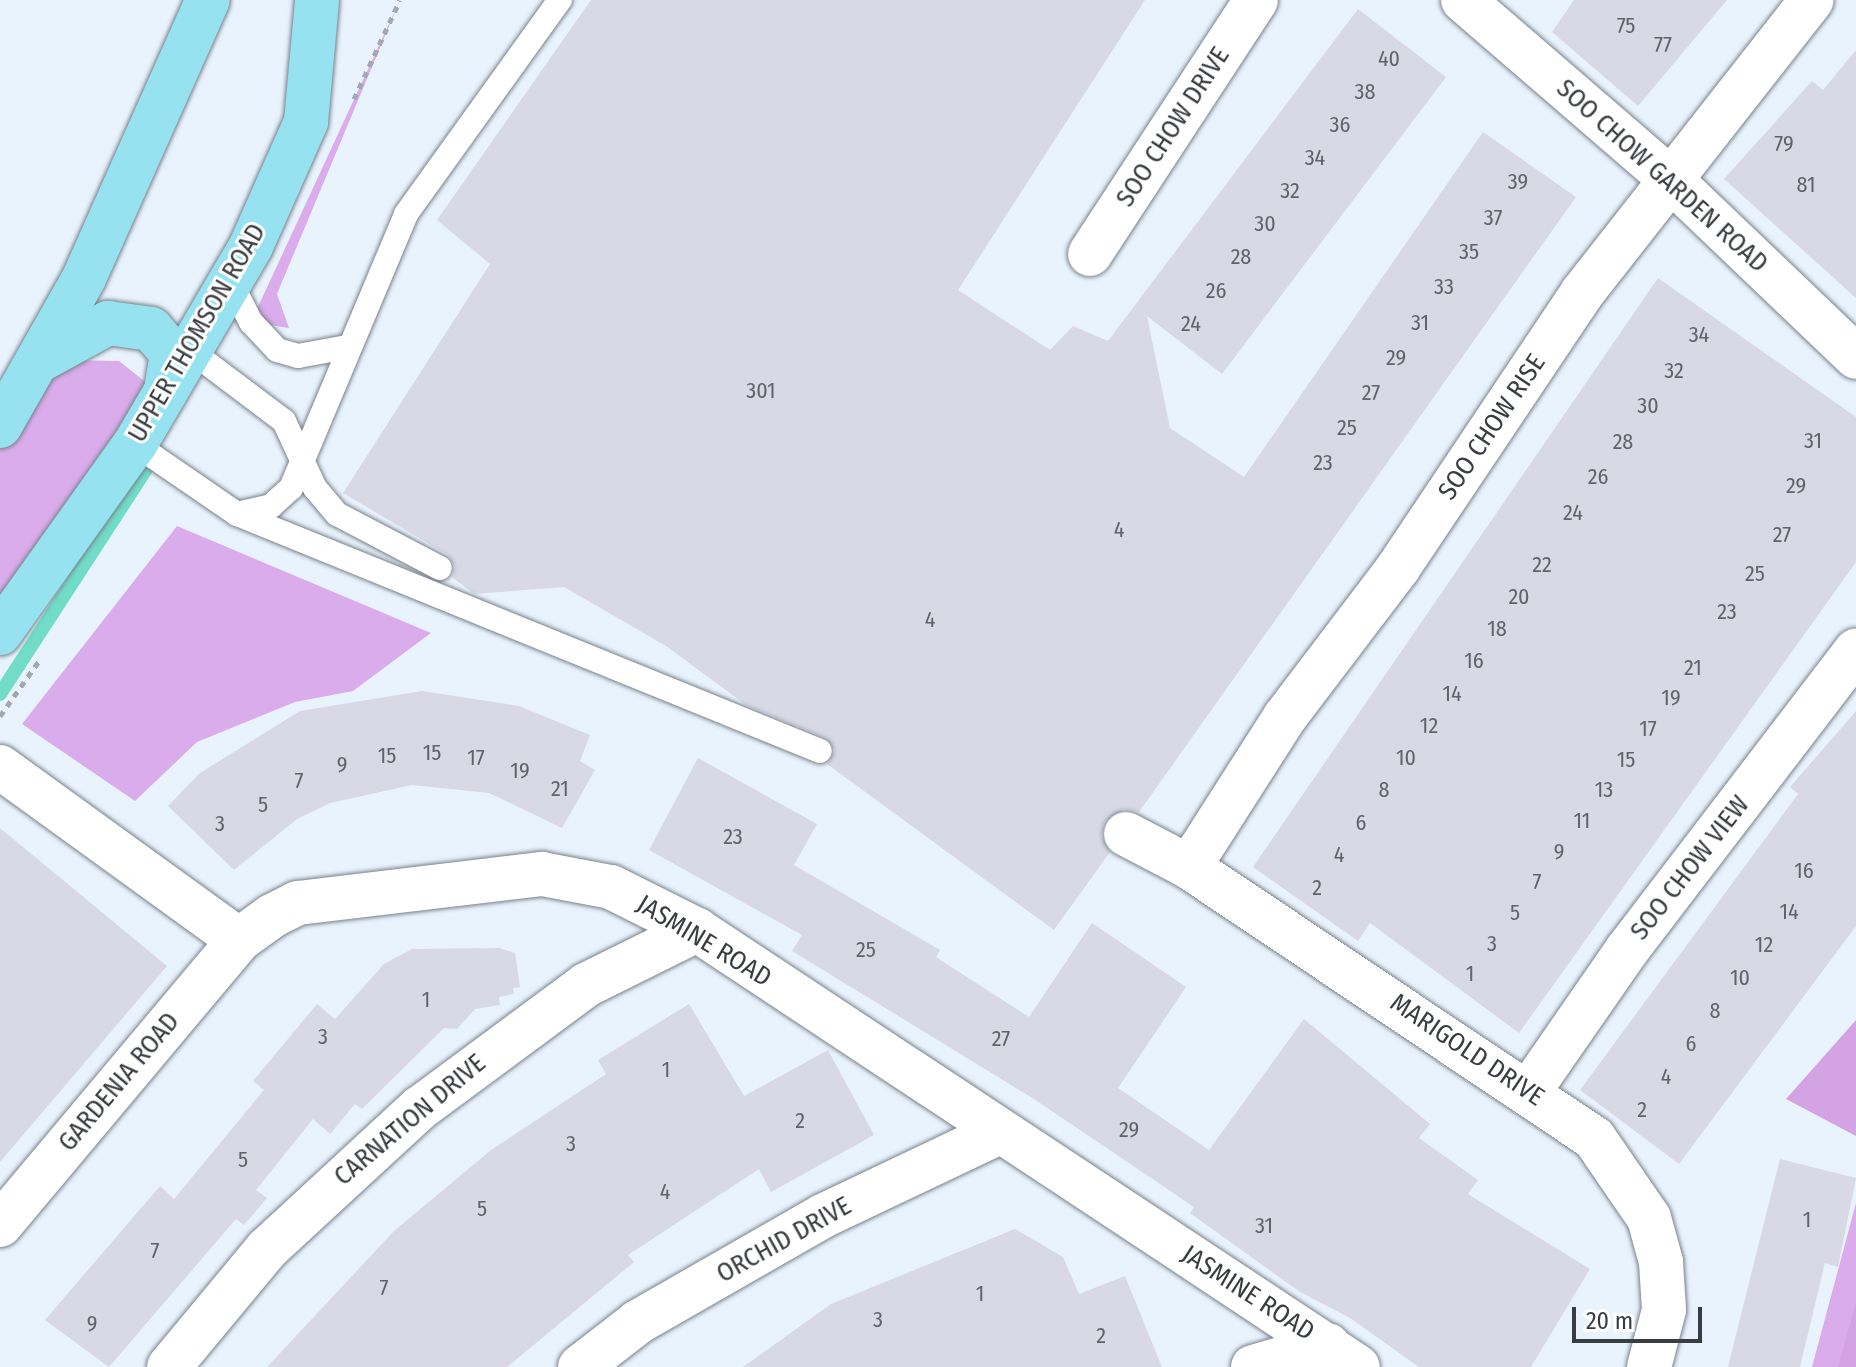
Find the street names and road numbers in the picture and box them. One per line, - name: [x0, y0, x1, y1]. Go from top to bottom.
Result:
- street label: SOO CHOW DRIVE: [1110, 41, 1236, 213]
- street label: SOO CHOW GARDEN ROAD: [1550, 73, 1774, 279]
- street label: UPPER THOMSON ROAD: [122, 218, 272, 448]
- street label: SOO CHOW RISE: [1432, 348, 1552, 506]
- street label: SOO CHOW VIEW: [1624, 790, 1756, 946]
- street label: JASMINE ROAD: [631, 889, 777, 993]
- street label: MARIGOLD DRIVE: [1384, 987, 1550, 1113]
- street label: GARDENIA ROAD: [52, 1006, 186, 1158]
- street label: CARNATION DRIVE: [328, 1048, 492, 1192]
- street label: ORCHID DRIVE: [711, 1190, 857, 1290]
- street label: JASMINE ROAD: [1176, 1239, 1320, 1347]

